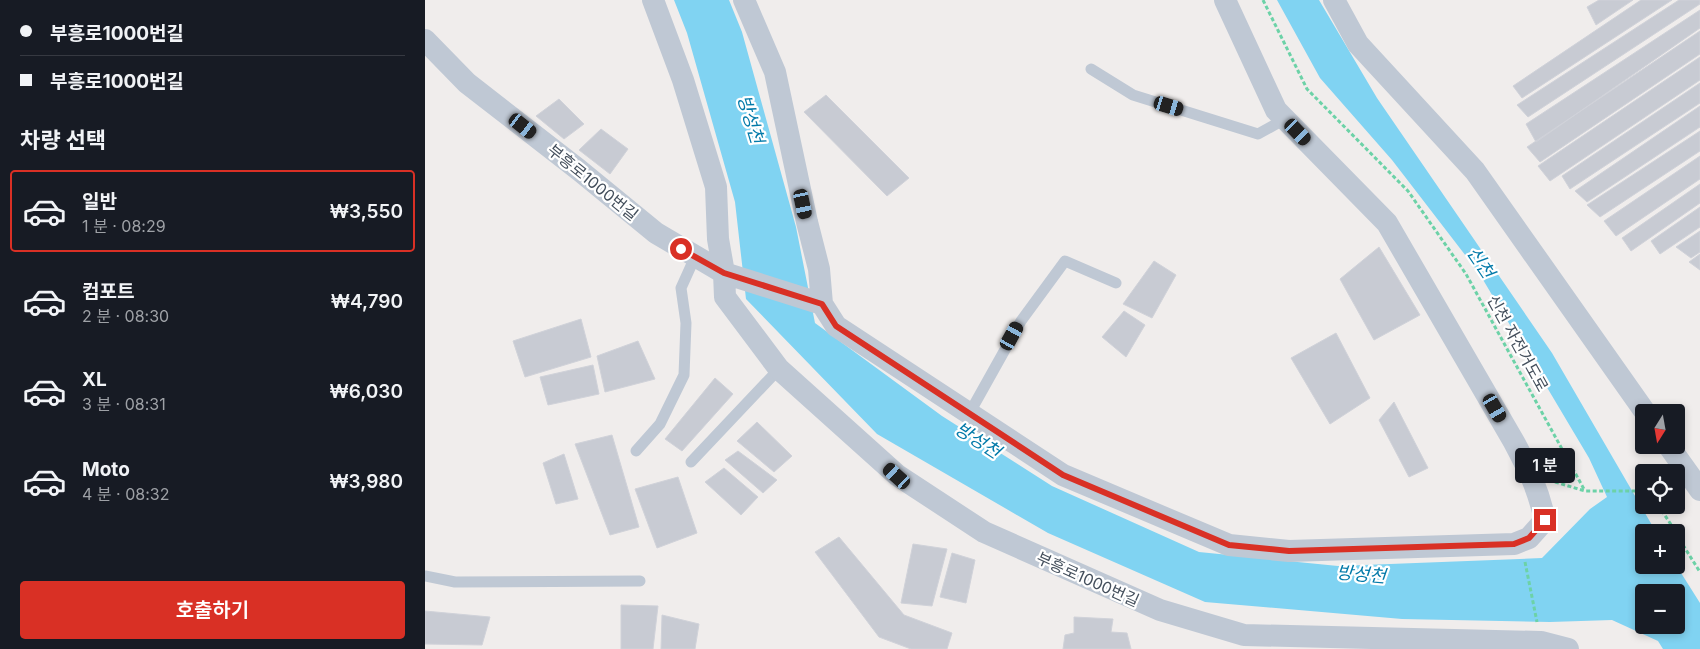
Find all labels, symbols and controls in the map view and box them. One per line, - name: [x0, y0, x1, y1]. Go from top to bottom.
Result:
- text: 부흥로1000번길: [50, 22, 184, 45]
- text: 부흥로1000번길: [50, 70, 184, 93]
- water label: 방성천: [734, 92, 769, 148]
- car: [1152, 94, 1185, 118]
- car: [506, 111, 539, 141]
- car: [1282, 116, 1313, 148]
- text: 차량 선택: [20, 127, 106, 153]
- street label: 부흥로1000번길: [544, 139, 642, 225]
- car: [792, 188, 813, 220]
- icon: car: [22, 189, 67, 234]
- text: 일반: [82, 190, 117, 213]
- text: ₩3,550: [330, 200, 403, 223]
- text: 1 분 · 08:29: [82, 216, 166, 236]
- route start: [670, 238, 692, 260]
- water label: 신천: [1463, 242, 1500, 284]
- icon: car: [22, 279, 67, 324]
- text: 컴포트: [82, 280, 134, 303]
- text: ₩4,790: [331, 290, 403, 313]
- street label: 신천 자전거도로: [1483, 291, 1553, 395]
- text: 2 분 · 08:30: [82, 306, 169, 326]
- car: [998, 319, 1025, 353]
- text: XL: [82, 368, 107, 391]
- icon: car: [22, 369, 67, 414]
- text: ₩6,030: [330, 380, 403, 403]
- car: [1481, 391, 1508, 425]
- text: 3 분 · 08:31: [82, 394, 166, 414]
- north arrow: [1635, 404, 1685, 454]
- map controls: [1635, 404, 1685, 634]
- water label: 방성천: [951, 418, 1007, 464]
- callout: 1 분: [1515, 448, 1575, 482]
- text: 1 분: [1532, 455, 1558, 475]
- text: Moto: [82, 458, 130, 481]
- icon: car: [22, 459, 67, 504]
- car: [880, 460, 913, 492]
- button: locate: [1635, 464, 1685, 514]
- text: ₩3,980: [329, 470, 403, 493]
- text: 4 분 · 08:32: [82, 484, 169, 504]
- route end: [1534, 509, 1556, 531]
- button: +: [1635, 524, 1685, 574]
- street label: 부흥로1000번길: [1034, 547, 1142, 611]
- water label: 방성천: [1335, 561, 1389, 587]
- button: 호출하기: [20, 581, 405, 639]
- button: −: [1635, 584, 1685, 634]

